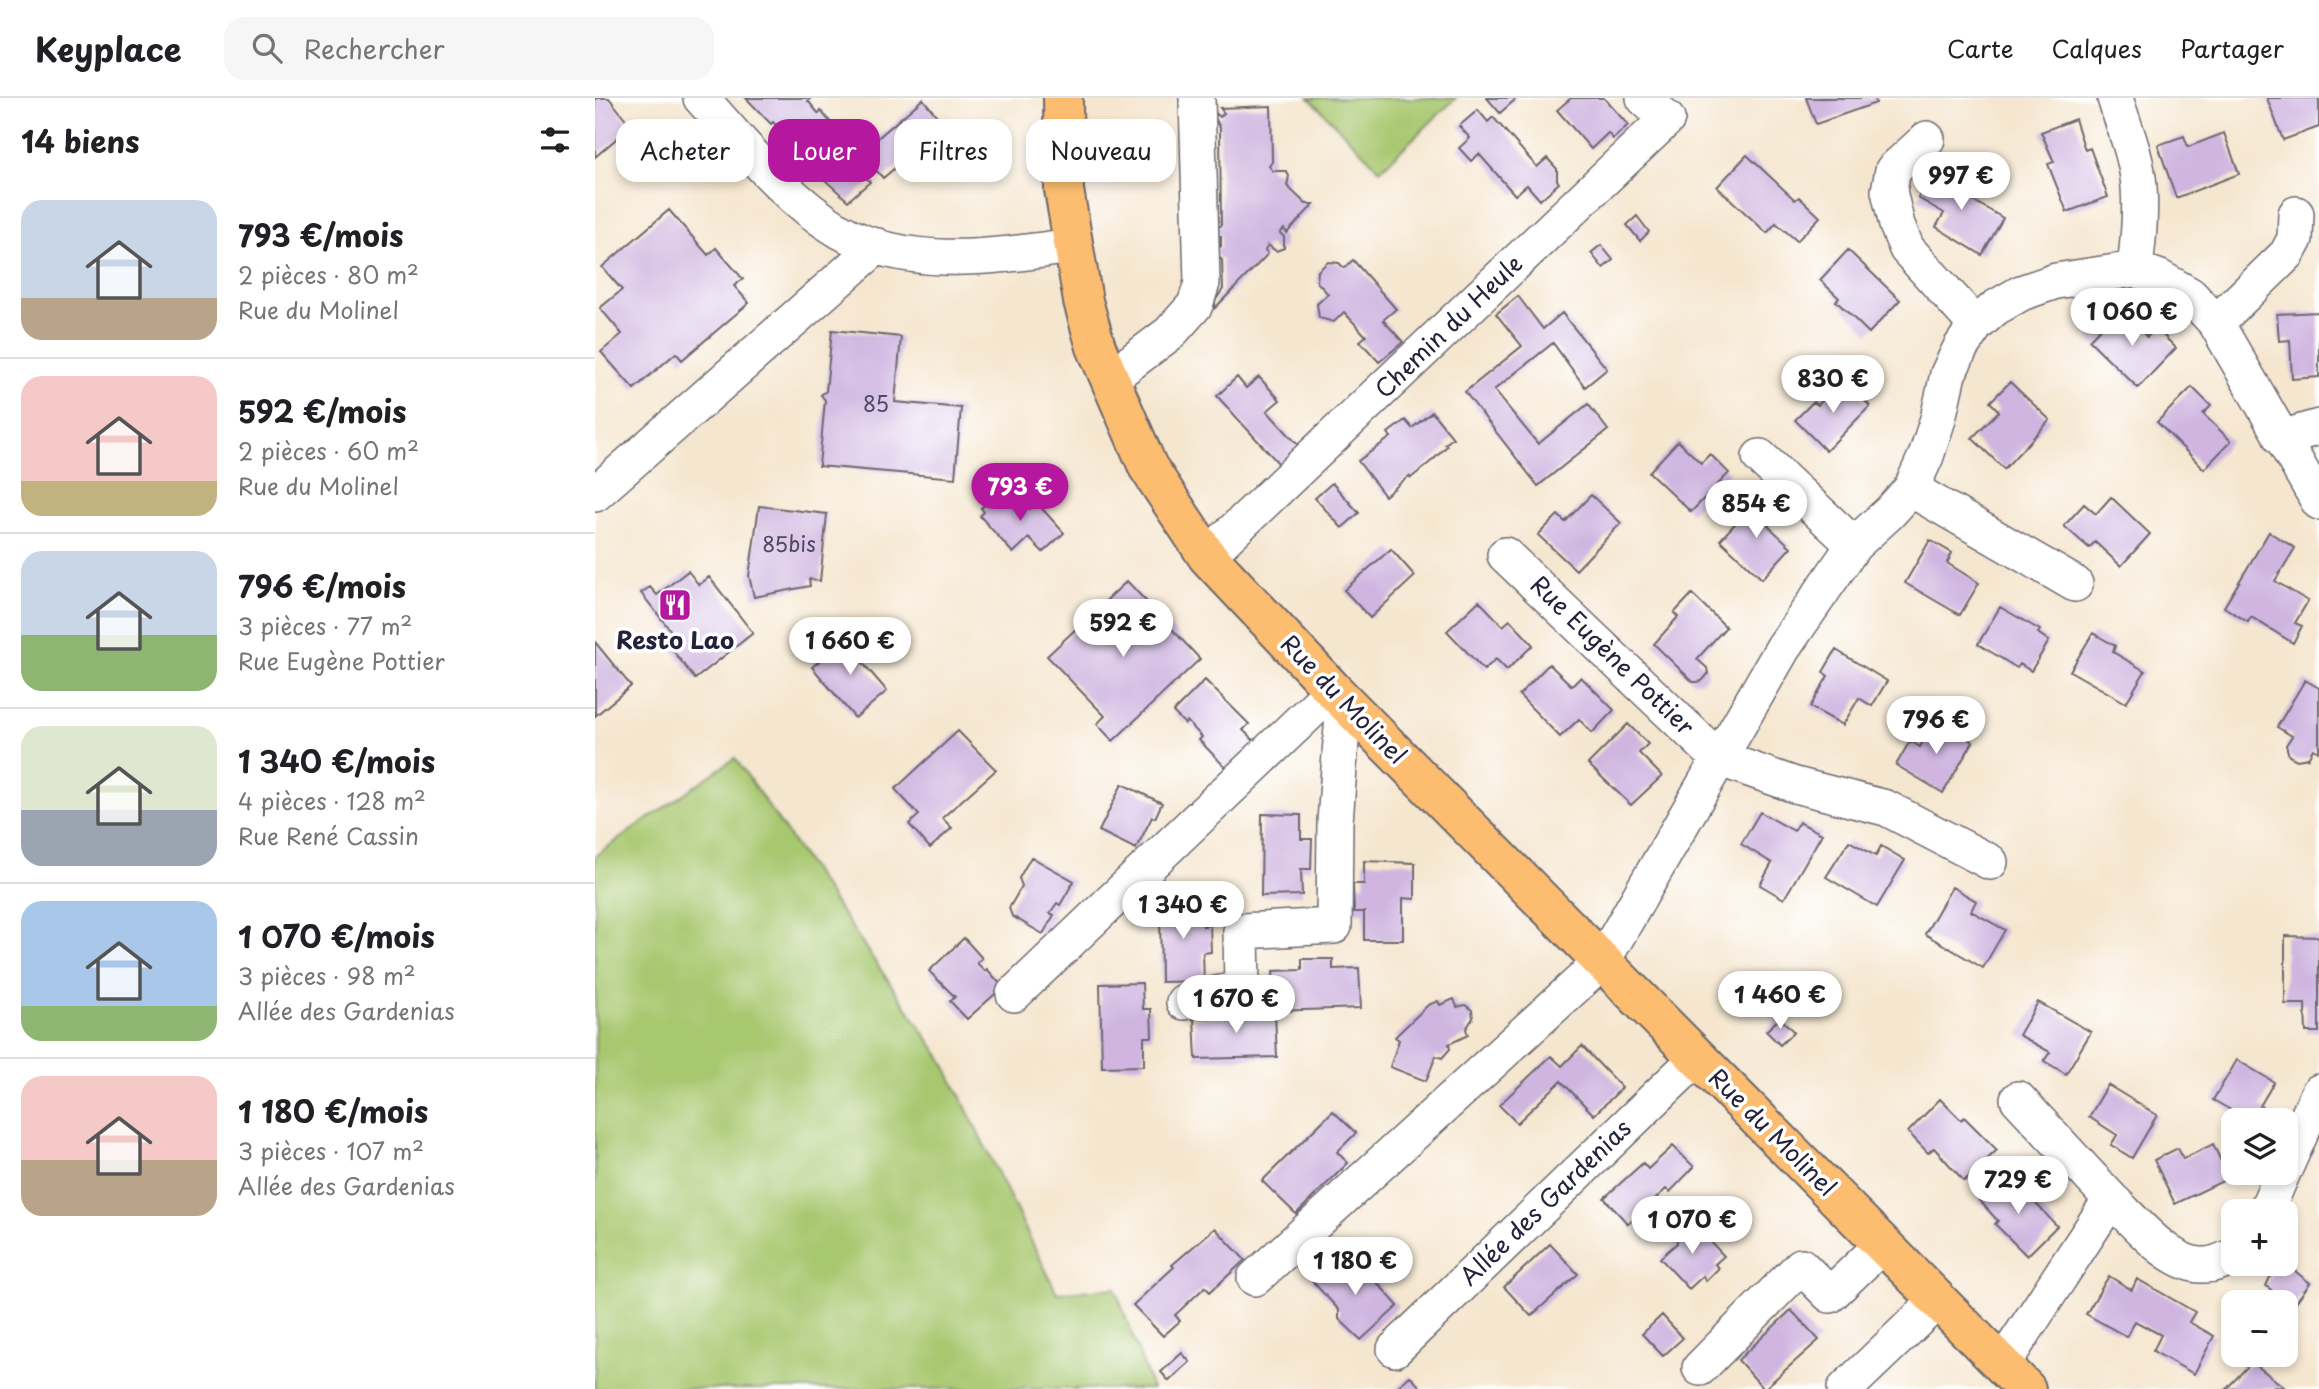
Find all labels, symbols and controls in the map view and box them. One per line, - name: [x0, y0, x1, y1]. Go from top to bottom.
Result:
- search box: [224, 17, 714, 80]
- text: Keyplace: [35, 23, 182, 73]
- icon: search: [248, 29, 286, 67]
- text: Rechercher: [304, 29, 445, 68]
- text: Carte: [1947, 30, 2013, 66]
- text: Calques: [2051, 30, 2142, 66]
- text: Partager: [2180, 30, 2284, 66]
- text: 14 biens: [21, 118, 140, 163]
- chip: Acheter: [616, 119, 754, 182]
- chip: Louer: [768, 119, 880, 182]
- chip: Filtres: [894, 119, 1012, 182]
- chip: Nouveau: [1026, 119, 1176, 182]
- icon: filters: [536, 121, 574, 159]
- pin: 997 €: [1912, 152, 2010, 212]
- text: 997 €: [1928, 157, 1994, 192]
- text: 793 €/mois: [238, 212, 403, 257]
- icon: home: [77, 228, 161, 312]
- street label: Chemin du Heule: [1366, 246, 1530, 406]
- text: 2 pièces · 80 m²: [238, 257, 419, 292]
- pin: 1 060 €: [2067, 288, 2197, 348]
- text: Rue du Molinel: [238, 292, 399, 327]
- text: 1 060 €: [2086, 293, 2178, 328]
- pin: 830 €: [1784, 356, 1882, 415]
- text: 830 €: [1797, 360, 1869, 395]
- house number: 85: [863, 387, 889, 419]
- text: 592 €/mois: [238, 388, 407, 433]
- icon: home: [77, 404, 161, 488]
- text: 2 pièces · 60 m²: [238, 433, 419, 468]
- pin: 793 €: [971, 464, 1069, 523]
- text: Rue du Molinel: [238, 468, 399, 503]
- text: 793 €: [987, 468, 1053, 503]
- pin: 854 €: [1707, 480, 1805, 540]
- text: 854 €: [1721, 485, 1791, 520]
- house number: 85bis: [762, 527, 816, 559]
- text: 796 €/mois: [238, 563, 406, 608]
- street label: Rue Eugène Pottier: [1523, 567, 1704, 743]
- icon: home: [77, 579, 161, 663]
- restaurant icon: Resto Lao: [656, 586, 694, 624]
- pin: 592 €: [1074, 600, 1172, 659]
- text: 592 €: [1089, 604, 1157, 639]
- text: 3 pièces · 77 m²: [238, 608, 412, 643]
- pin: 1 660 €: [785, 618, 915, 677]
- place label: Resto Lao: [616, 621, 734, 657]
- text: 1 660 €: [805, 622, 895, 657]
- street label: Rue du Molinel: [1273, 626, 1416, 771]
- text: Rue Eugène Pottier: [238, 643, 445, 678]
- pin: 796 €: [1887, 696, 1985, 756]
- text: 796 €: [1902, 701, 1970, 736]
- text: 1 340 €/mois: [238, 738, 435, 783]
- icon: home: [77, 754, 161, 838]
- text: 4 pièces · 128 m²: [238, 783, 426, 818]
- text: Rue René Cassin: [238, 818, 419, 853]
- pin: 1 340 €: [1118, 882, 1248, 941]
- text: 1 340 €: [1138, 886, 1228, 921]
- text: 1 070 €/mois: [238, 913, 435, 958]
- icon: home: [77, 929, 161, 1013]
- text: 3 pièces · 98 m²: [238, 958, 416, 993]
- pin: 1 460 €: [1715, 972, 1845, 1031]
- pin: 1 670 €: [1171, 976, 1301, 1035]
- text: 1 460 €: [1734, 976, 1826, 1011]
- text: 1 670 €: [1193, 980, 1279, 1015]
- text: Allée des Gardenias: [238, 993, 455, 1028]
- street label: Rue du Molinel: [1701, 1060, 1845, 1204]
- text: 1 180 €/mois: [238, 1088, 428, 1133]
- icon: home: [77, 1104, 161, 1188]
- map controls: [2221, 1108, 2298, 1367]
- button: layers: [2221, 1108, 2298, 1185]
- street label: Allée des Gardenias: [1451, 1110, 1638, 1293]
- text: 3 pièces · 107 m²: [238, 1133, 424, 1168]
- pin: 729 €: [1969, 1156, 2067, 1216]
- text: 729 €: [1984, 1161, 2052, 1196]
- text: Allée des Gardenias: [238, 1168, 455, 1203]
- pin: 1 070 €: [1627, 1196, 1757, 1256]
- button: +: [2221, 1199, 2298, 1276]
- text: 1 070 €: [1647, 1201, 1737, 1236]
- pin: 1 180 €: [1290, 1238, 1420, 1297]
- text: 1 180 €: [1313, 1242, 1397, 1277]
- button: −: [2221, 1290, 2298, 1367]

